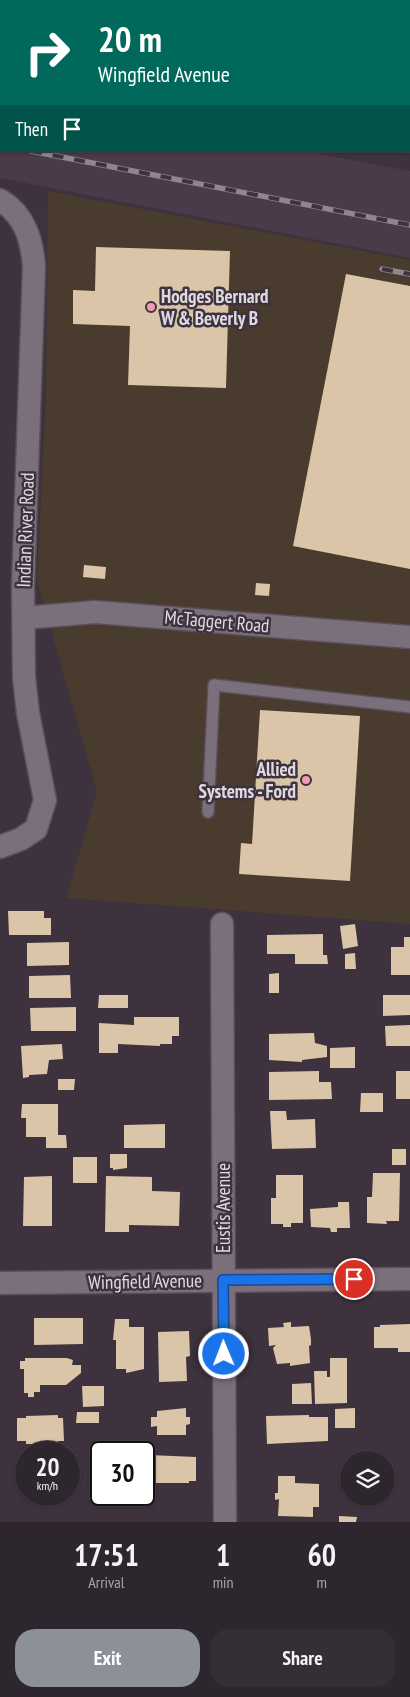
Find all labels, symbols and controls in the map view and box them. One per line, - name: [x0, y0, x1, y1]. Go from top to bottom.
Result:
- text: 20 m: [98, 16, 162, 62]
- icon: right: [15, 20, 80, 85]
- text: Wingfield Avenue: [98, 60, 230, 88]
- icon: arrive: [58, 115, 86, 143]
- text: Then: [15, 117, 48, 141]
- place label: Hodges Bernard W & Beverly B: [160, 284, 269, 330]
- marker: Hodges Bernard W & Beverly B: [145, 301, 157, 313]
- street label: Indian River Road: [11, 472, 39, 588]
- street label: McTaggert Road: [164, 604, 270, 638]
- place label: Allied Systems - Ford: [199, 757, 296, 803]
- marker: Allied Systems - Ford: [300, 774, 312, 786]
- street label: Eustis Avenue: [211, 1163, 235, 1253]
- pin: [333, 1258, 375, 1300]
- icon: arrive: [340, 1265, 368, 1293]
- street label: Wingfield Avenue: [88, 1268, 202, 1294]
- position arrow: [197, 1327, 249, 1379]
- speed limit sign: 30: [90, 1441, 155, 1506]
- text: 20: [36, 1451, 59, 1483]
- map controls: [340, 1451, 395, 1506]
- button: layers: [340, 1451, 395, 1506]
- text: km/h: [37, 1478, 58, 1493]
- text: 17:51: [74, 1535, 139, 1574]
- text: 1: [216, 1535, 230, 1574]
- text: 60: [307, 1535, 336, 1574]
- text: Arrival: [88, 1572, 124, 1592]
- text: min: [213, 1572, 234, 1592]
- text: m: [317, 1572, 327, 1592]
- button: Exit: [15, 1629, 200, 1687]
- button: Share: [210, 1629, 395, 1687]

